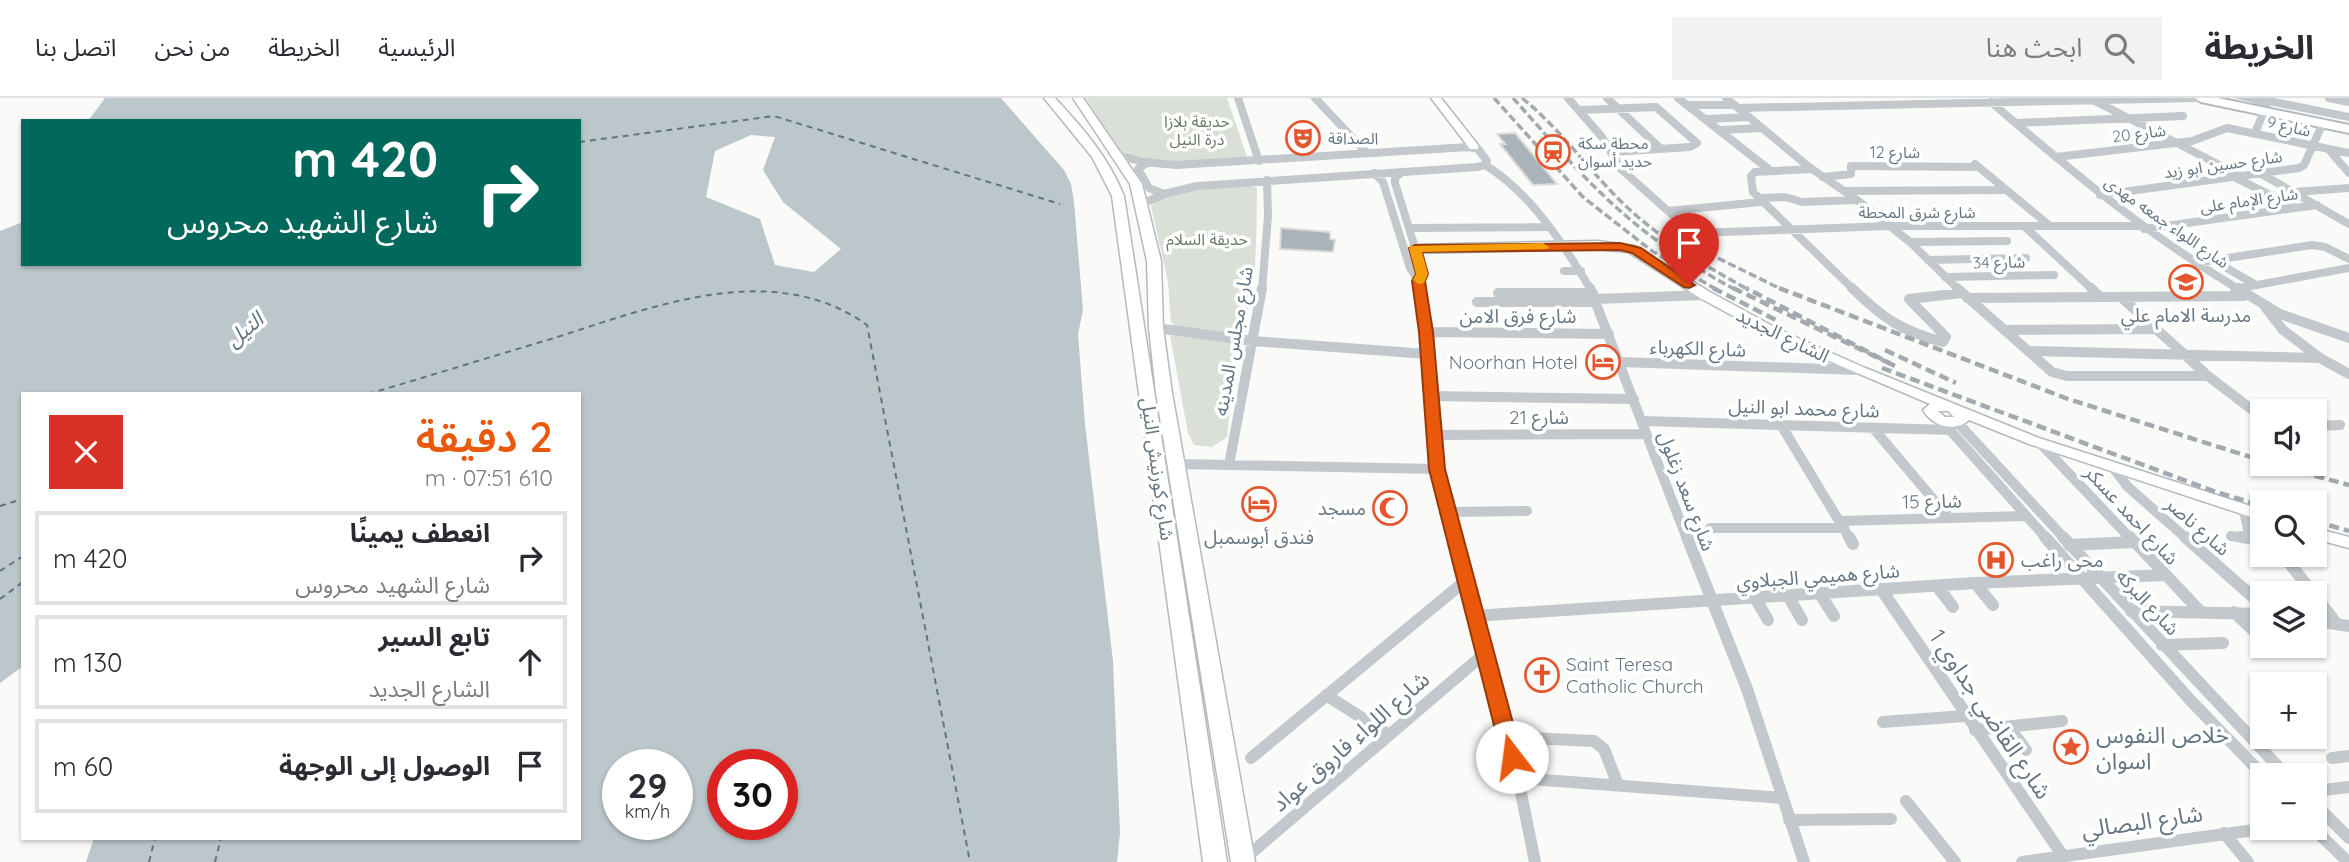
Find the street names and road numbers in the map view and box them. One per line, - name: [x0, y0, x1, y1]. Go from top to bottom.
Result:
- street label: شارع 9: [2264, 111, 2313, 144]
- street label: شارع 20: [2111, 120, 2167, 149]
- street label: شارع 12: [1870, 142, 1920, 165]
- street label: شارع حسين ابو زيد: [2163, 146, 2284, 185]
- street label: شارع اللواء جمعه مهدى: [2099, 172, 2233, 275]
- street label: شارع الإمام على: [2199, 183, 2300, 220]
- street label: شارع شرق المحطة: [1858, 202, 1976, 225]
- street label: شارع 34: [1973, 252, 2025, 275]
- street label: شارع مجلس المدينه: [1208, 264, 1260, 418]
- street label: الشارع الجديد: [1732, 302, 1833, 370]
- street label: شارع فرق الامن: [1460, 304, 1576, 330]
- street label: شارع الكهرباء: [1649, 334, 1747, 364]
- street label: شارع محمد ابو النيل: [1728, 393, 1880, 425]
- street label: شارع كورنيش النيل: [1134, 396, 1180, 542]
- street label: شارع 21: [1509, 405, 1569, 431]
- street label: شارع سعد زغلول: [1651, 428, 1721, 555]
- street label: شارع احمد عسكر: [2078, 460, 2184, 571]
- street label: شارع 15: [1902, 488, 1962, 516]
- street label: شارع ناصر: [2159, 491, 2235, 562]
- street label: شارع هميمي الجبلاوي: [1735, 558, 1901, 597]
- street label: شارع البركه: [2110, 564, 2185, 642]
- street label: شارع القاضي جداوي 1: [1921, 624, 2059, 806]
- street label: شارع اللواء فاروق عواد: [1265, 664, 1437, 820]
- street label: شارع البصالي: [2080, 798, 2205, 847]

